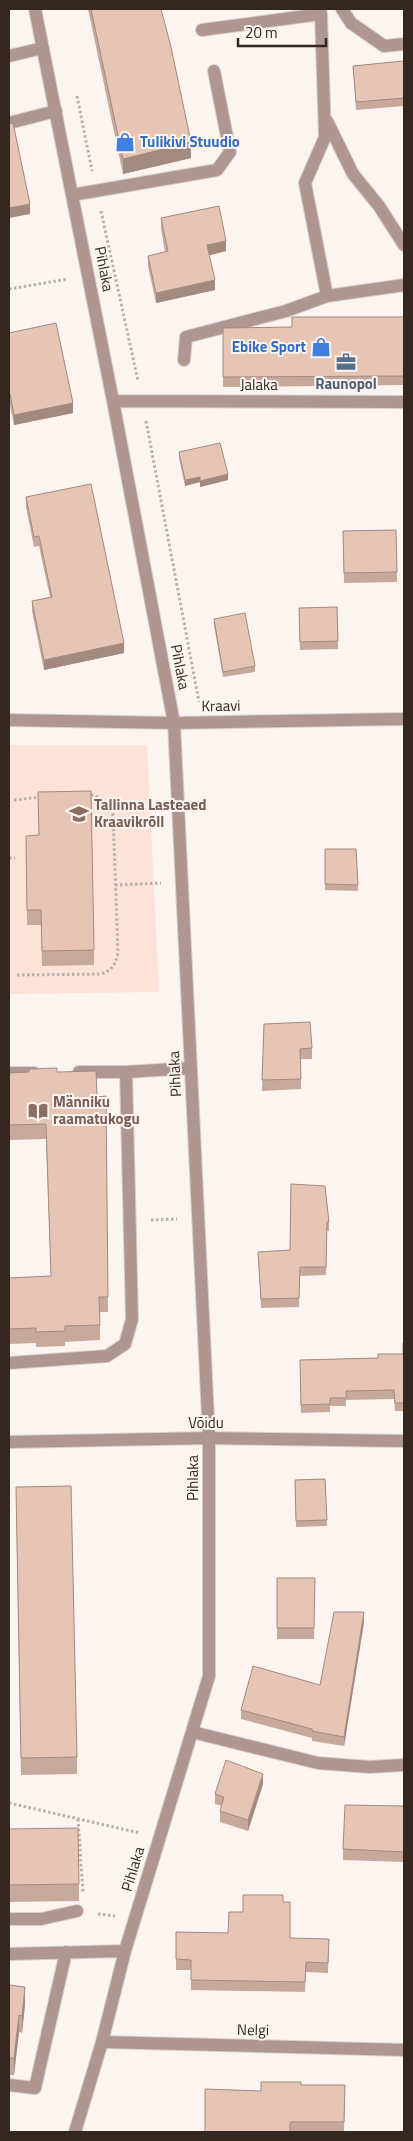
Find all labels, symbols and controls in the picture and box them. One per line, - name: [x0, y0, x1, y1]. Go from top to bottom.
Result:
- scale bar: [238, 15, 326, 47]
- text: 20 m: [245, 21, 278, 44]
- place label: Tulikivi Stuudio: [140, 130, 240, 153]
- shop icon: Tulikivi Stuudio: [114, 131, 136, 153]
- street label: Pihlaka: [89, 244, 120, 294]
- place label: Ebike Sport: [232, 335, 307, 358]
- shop icon: Ebike Sport: [310, 336, 332, 358]
- office icon: Raunopol: [335, 351, 357, 373]
- place label: Raunopol: [315, 372, 377, 395]
- street label: Jalaka: [240, 373, 278, 396]
- street label: Pihlaka: [165, 642, 196, 692]
- street label: Kraavi: [201, 694, 241, 717]
- place label: Tallinna Lasteaed Kraavikrõll: [94, 793, 207, 833]
- school or university icon: Tallinna Lasteaed Kraavikrõll: [68, 803, 90, 825]
- street label: Pihlaka: [162, 1050, 187, 1098]
- place label: Männiku raamatukogu: [53, 1090, 140, 1130]
- library icon: Männiku raamatukogu: [27, 1100, 49, 1122]
- street label: Võidu: [188, 1411, 224, 1434]
- street label: Pihlaka: [181, 1455, 204, 1501]
- street label: Pihlaka: [115, 1843, 150, 1894]
- street label: Nelgi: [237, 2018, 269, 2041]

